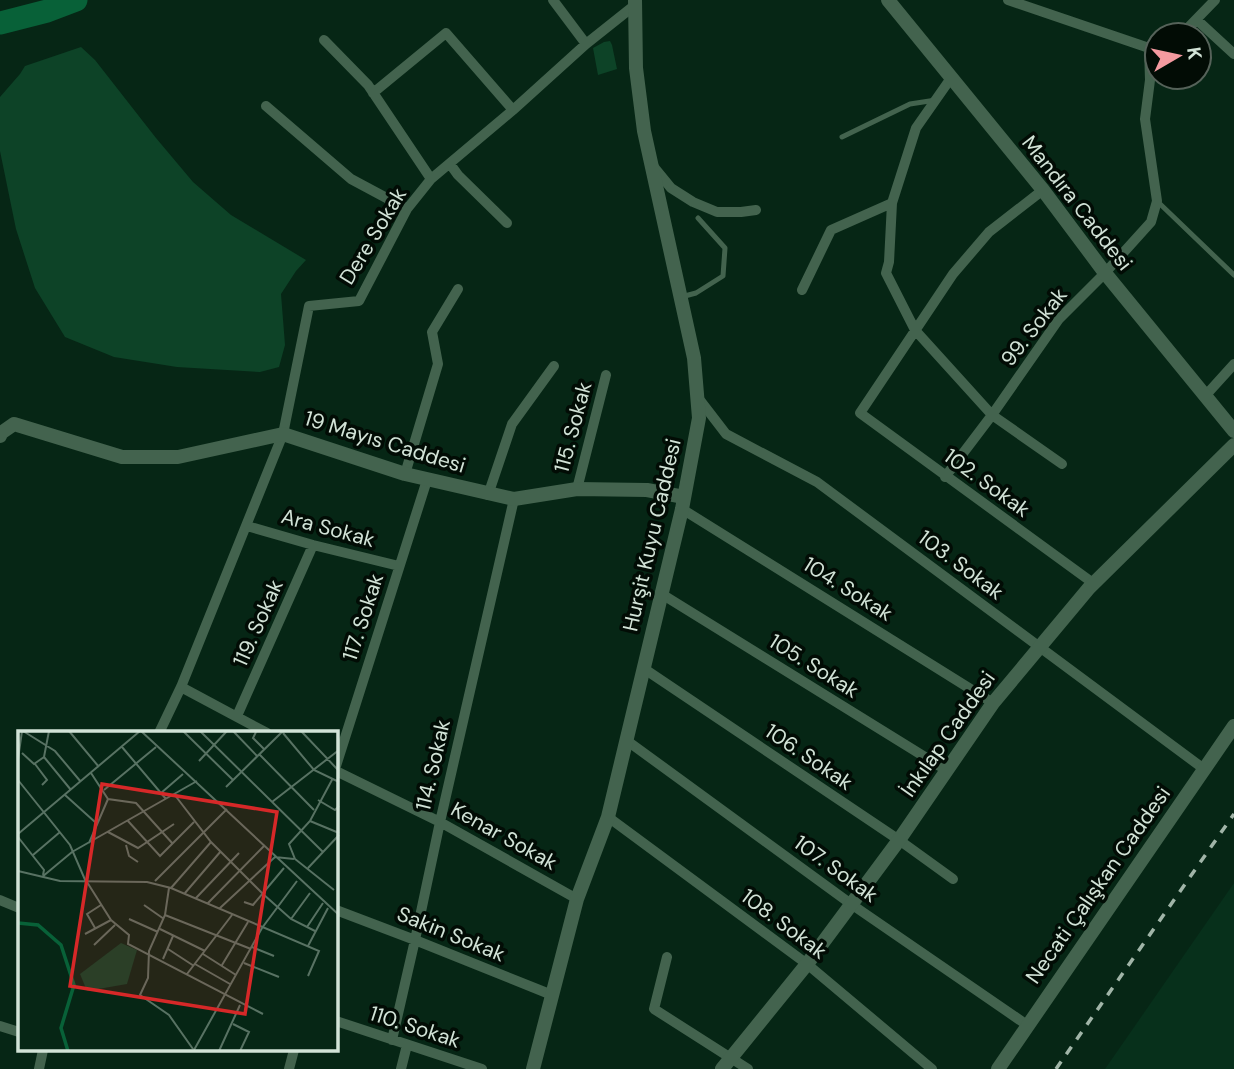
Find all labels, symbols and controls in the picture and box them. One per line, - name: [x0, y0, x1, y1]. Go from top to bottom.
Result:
- north arrow: [1143, 21, 1213, 91]
- text: K: [1181, 45, 1208, 62]
- street label: Mandıra Caddesi: [1015, 130, 1139, 276]
- street label: Dere Sokak: [333, 182, 413, 290]
- street label: 99. Sokak: [994, 282, 1074, 372]
- street label: 115. Sokak: [547, 378, 599, 475]
- street label: 19 Mayıs Caddesi: [301, 404, 469, 480]
- street label: Hurşit Kuyu Caddesi: [616, 436, 688, 634]
- street label: 102. Sokak: [938, 442, 1036, 524]
- street label: Ara Sokak: [278, 502, 378, 554]
- street label: 103. Sokak: [913, 524, 1010, 607]
- street label: 104. Sokak: [798, 550, 898, 628]
- street label: 117. Sokak: [336, 570, 390, 664]
- street label: 119. Sokak: [226, 575, 290, 671]
- street label: 105. Sokak: [764, 627, 864, 705]
- street label: İnkılap Caddesi: [894, 666, 1002, 802]
- street label: 114. Sokak: [409, 716, 457, 813]
- street label: 106. Sokak: [760, 717, 859, 797]
- inset map: [18, 731, 338, 1052]
- street label: Necati Çalışkan Caddesi: [1019, 781, 1177, 989]
- street label: Kenar Sokak: [446, 795, 563, 877]
- street label: 107. Sokak: [788, 829, 884, 909]
- street label: 108. Sokak: [735, 883, 833, 966]
- street label: Sakin Sokak: [393, 900, 509, 968]
- street label: 110. Sokak: [366, 999, 464, 1055]

